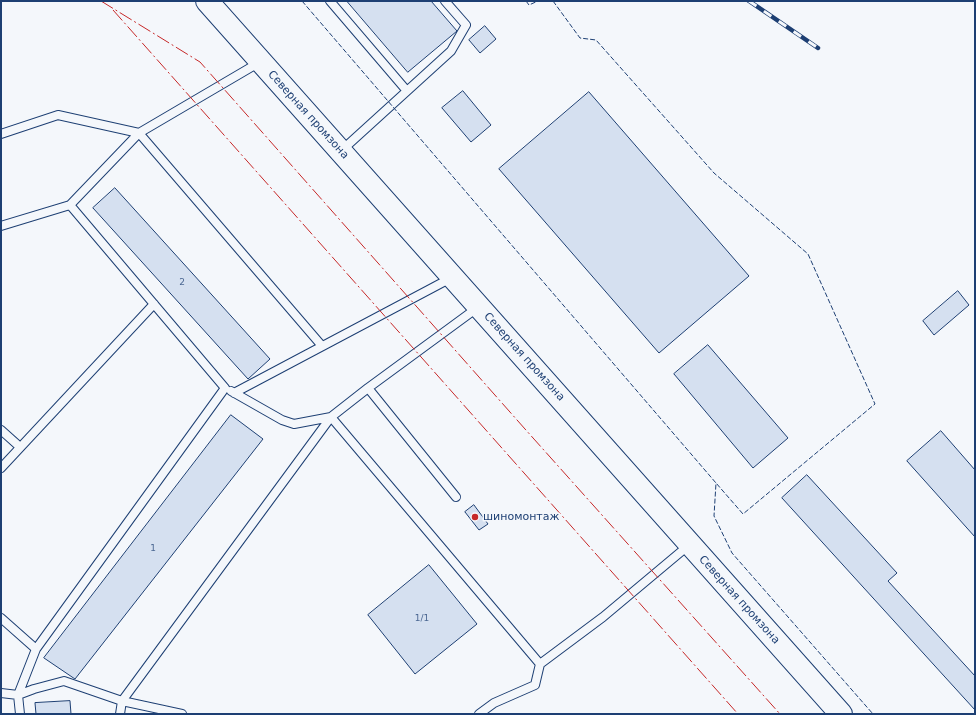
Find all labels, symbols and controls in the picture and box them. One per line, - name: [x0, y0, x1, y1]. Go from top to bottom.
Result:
- street label: Северная промзона: [265, 68, 351, 162]
- house number: 2: [179, 278, 185, 288]
- street label: Северная промзона: [481, 310, 567, 404]
- place label: шиномонтаж: [483, 510, 559, 524]
- marker: шиномонтаж: [470, 512, 480, 522]
- house number: 1: [150, 544, 156, 554]
- street label: Северная промзона: [696, 553, 782, 647]
- house number: 1/1: [415, 614, 429, 624]

